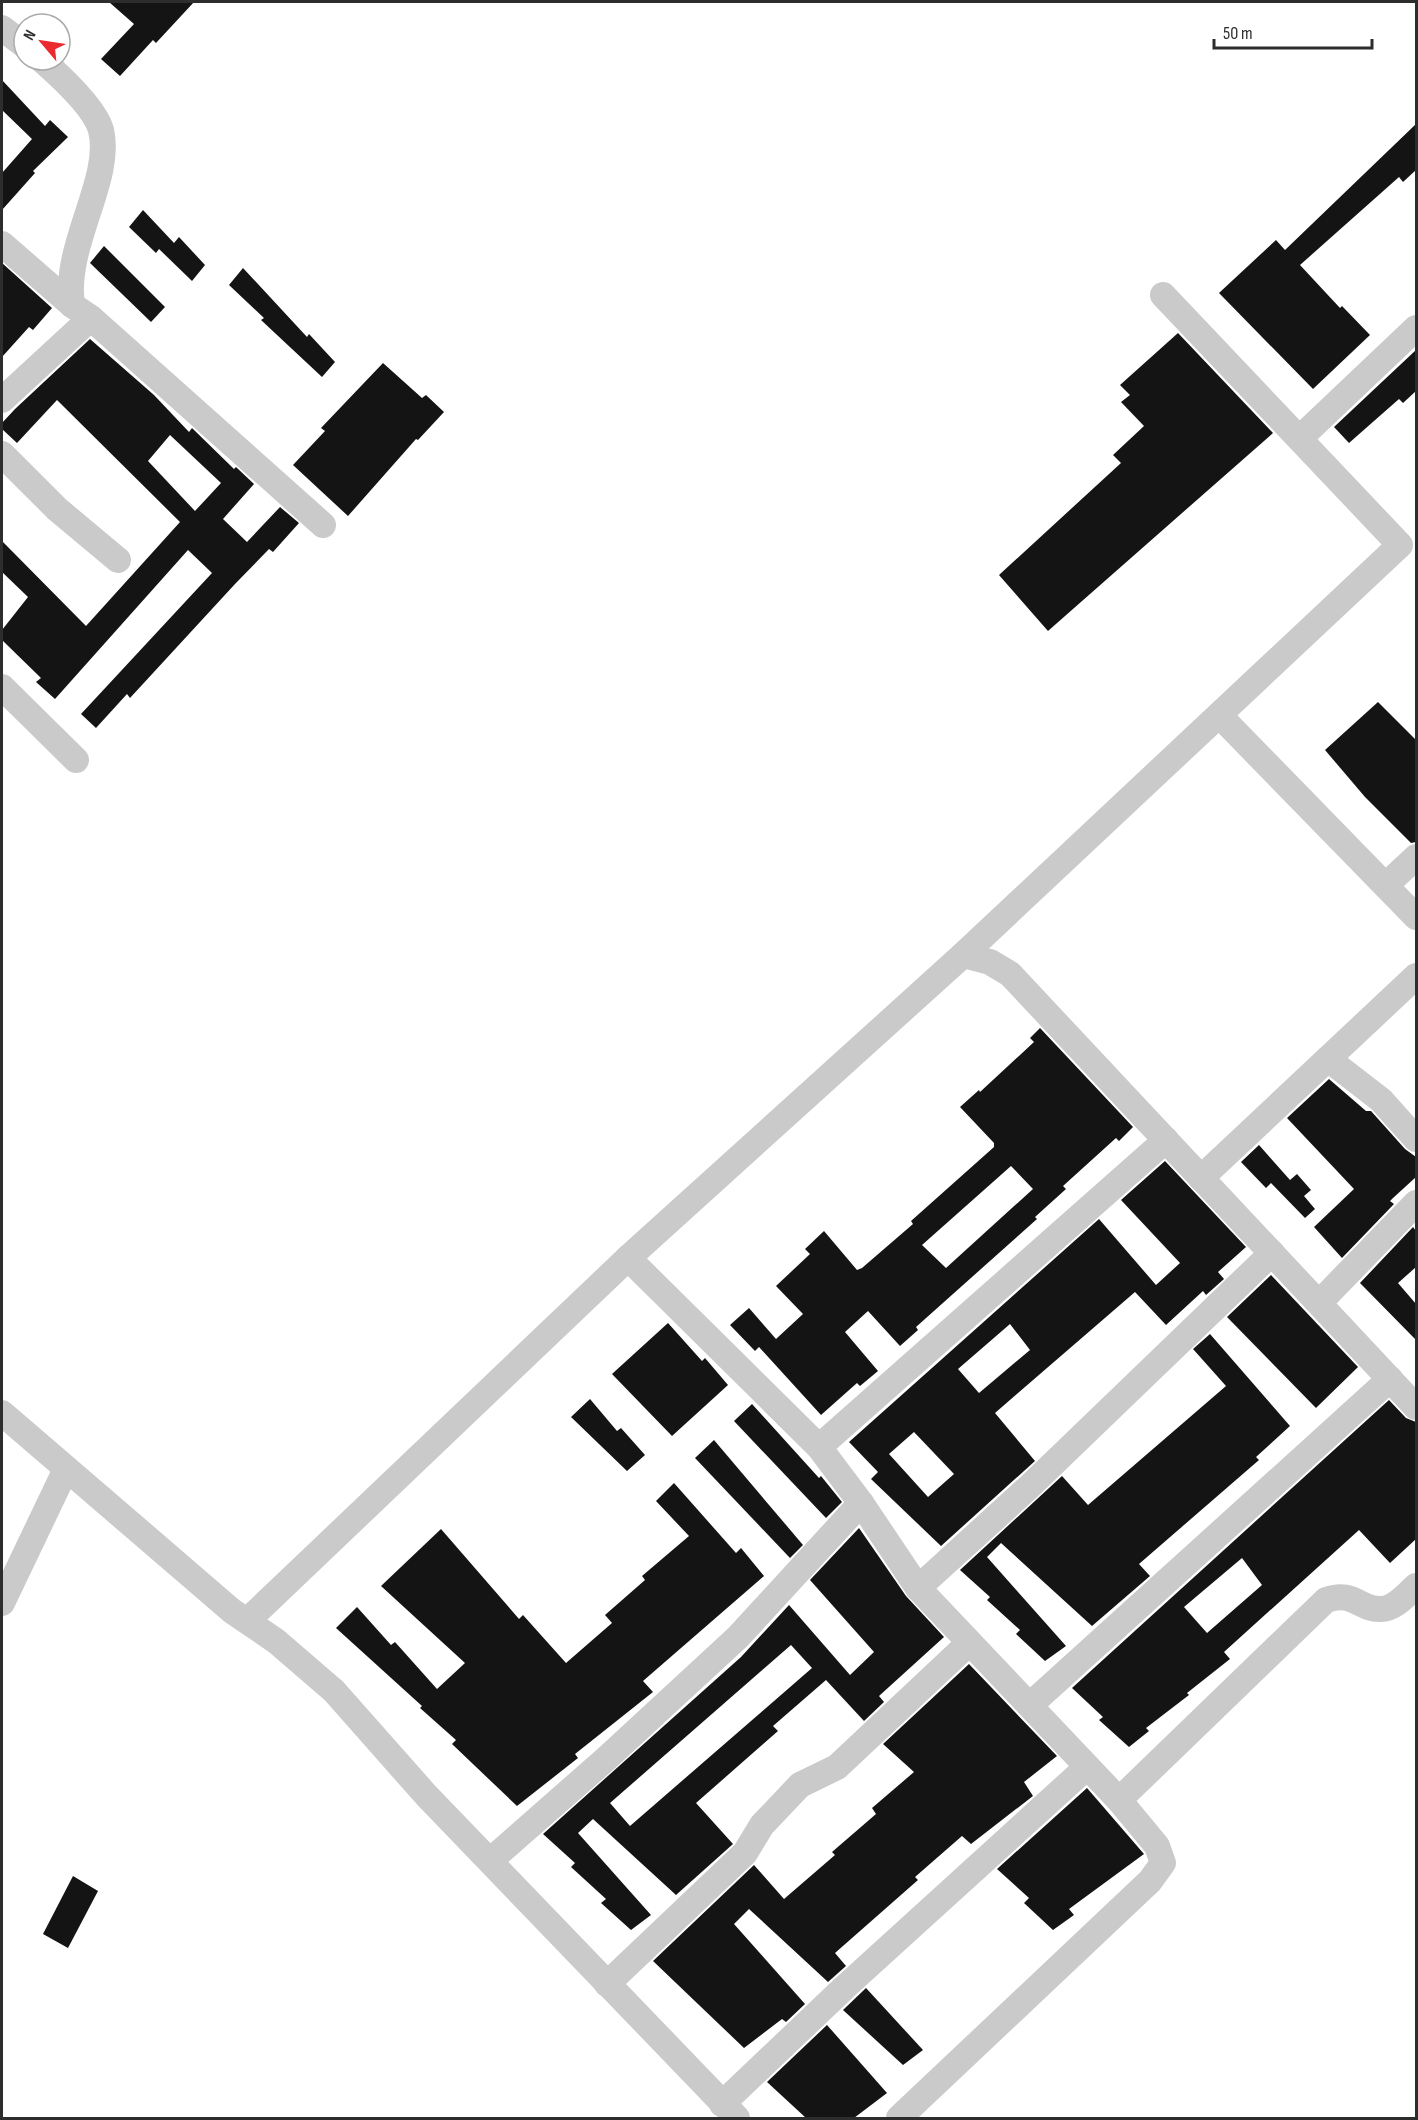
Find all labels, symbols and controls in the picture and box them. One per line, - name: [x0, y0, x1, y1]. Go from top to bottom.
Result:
- north arrow: [12, 12, 72, 72]
- scale bar: [1214, 12, 1372, 50]
- text: 50 m: [1223, 23, 1253, 44]
- text: N: [20, 27, 41, 44]

